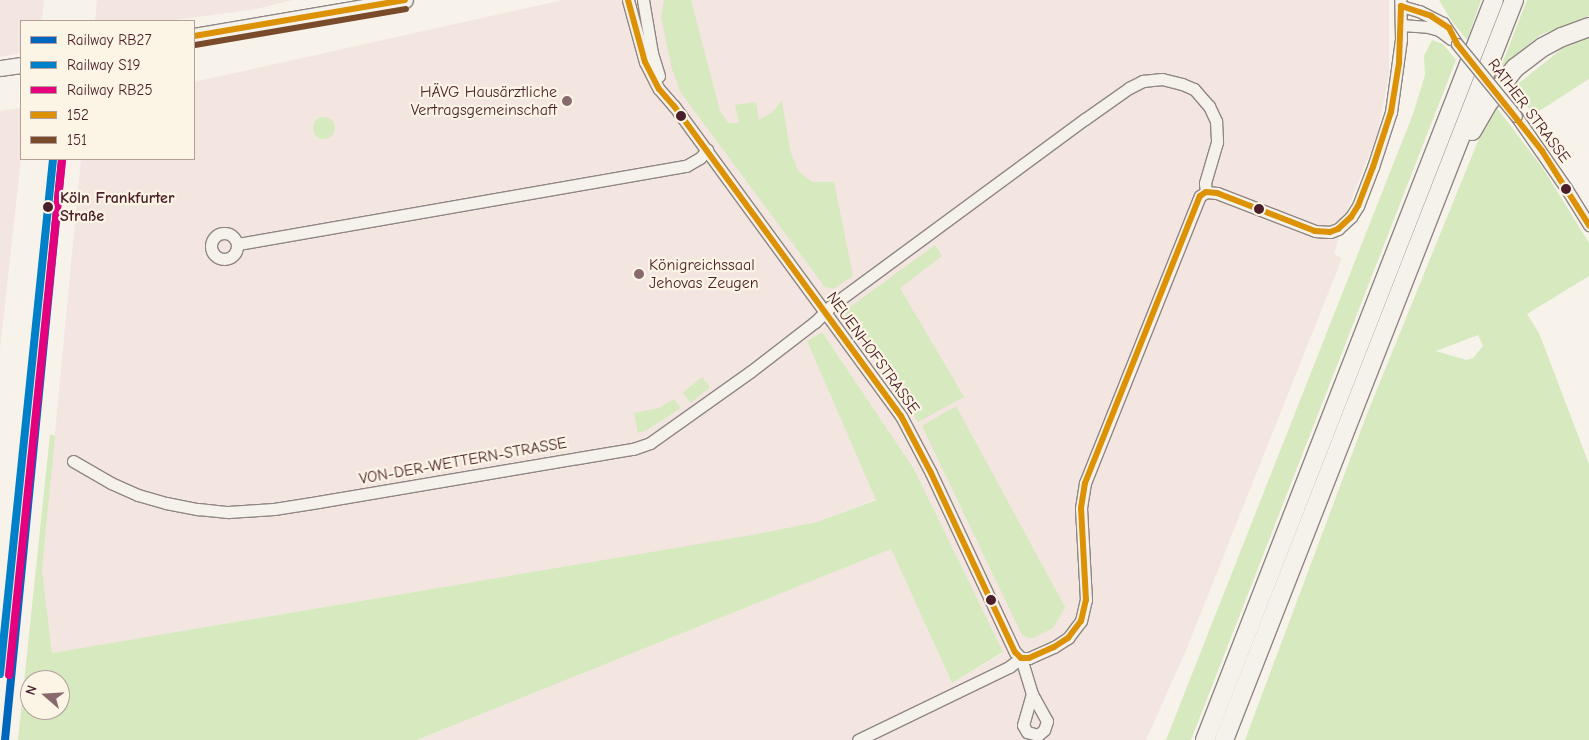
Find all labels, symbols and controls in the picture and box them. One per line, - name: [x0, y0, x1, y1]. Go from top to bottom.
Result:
- legend: [20, 20, 195, 160]
- text: Railway RB27: [67, 31, 152, 49]
- street label: RATHER STRASSE: [1484, 55, 1574, 167]
- text: Railway S19: [67, 56, 141, 74]
- text: Railway RB25: [67, 81, 153, 99]
- place label: HÄVG Hausärztliche Vertragsgemeinschaft: [411, 82, 557, 120]
- marker: HÄVG Hausärztliche Vertragsgemeinschaft: [561, 95, 573, 107]
- text: 152: [67, 106, 89, 124]
- unlabelled marker: [676, 111, 686, 121]
- text: 151: [67, 131, 87, 149]
- unlabelled marker: [1561, 184, 1571, 194]
- place label: Köln Frankfurter Straße: [60, 188, 174, 226]
- marker: Köln Frankfurter Straße: [39, 198, 57, 216]
- unlabelled marker: [1254, 204, 1264, 214]
- place label: Königreichssaal Jehovas Zeugen: [649, 255, 759, 293]
- marker: Königreichssaal Jehovas Zeugen: [633, 268, 645, 280]
- street label: NEUENHOFSTRASSE: [822, 288, 924, 418]
- street label: VON-DER-WETTERN-STRASSE: [358, 433, 568, 489]
- unlabelled marker: [986, 595, 996, 605]
- north arrow: [20, 670, 70, 720]
- text: N: [22, 683, 41, 697]

